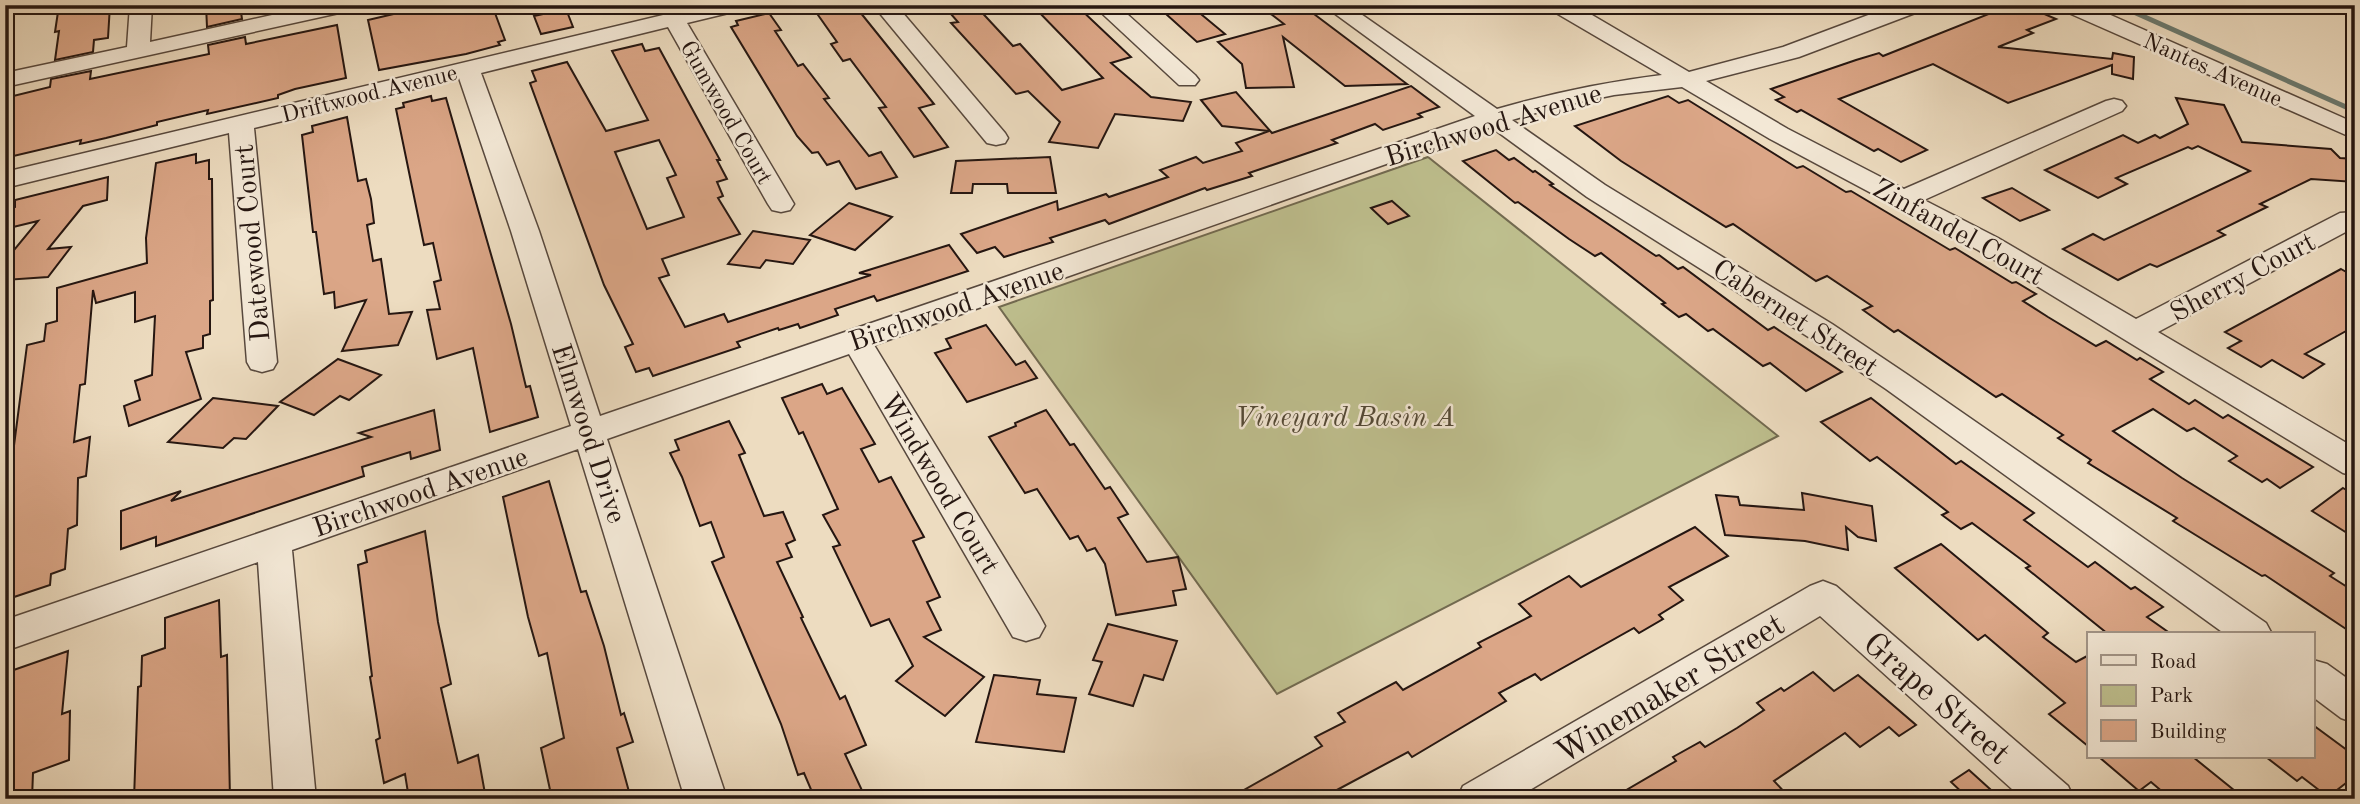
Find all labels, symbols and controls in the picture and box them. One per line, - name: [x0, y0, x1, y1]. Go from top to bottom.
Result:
- street label: Nantes Avenue: [2139, 29, 2285, 111]
- street label: Gumwood Court: [675, 37, 776, 189]
- street label: Driftwood Avenue: [279, 61, 460, 127]
- street label: Birchwood Avenue: [1382, 81, 1606, 173]
- street label: Datewood Court: [231, 143, 277, 343]
- street label: Zinfandel Court: [1867, 175, 2048, 292]
- street label: Sherry Court: [2166, 229, 2321, 329]
- street label: Cabernet Street: [1707, 256, 1882, 383]
- street label: Birchwood Avenue: [846, 258, 1068, 358]
- street label: Elmwood Drive: [545, 341, 629, 527]
- street label: Windwood Court: [874, 389, 1003, 580]
- park label: Vineyard Basin A: [1235, 405, 1455, 433]
- street label: Birchwood Avenue: [310, 444, 532, 544]
- street label: Winemaker Street: [1551, 609, 1791, 771]
- street label: Grape Street: [1856, 627, 2015, 772]
- legend: [2087, 632, 2314, 758]
- text: Road: [2150, 652, 2197, 673]
- text: Park: [2150, 686, 2193, 707]
- text: Building: [2150, 722, 2227, 743]

